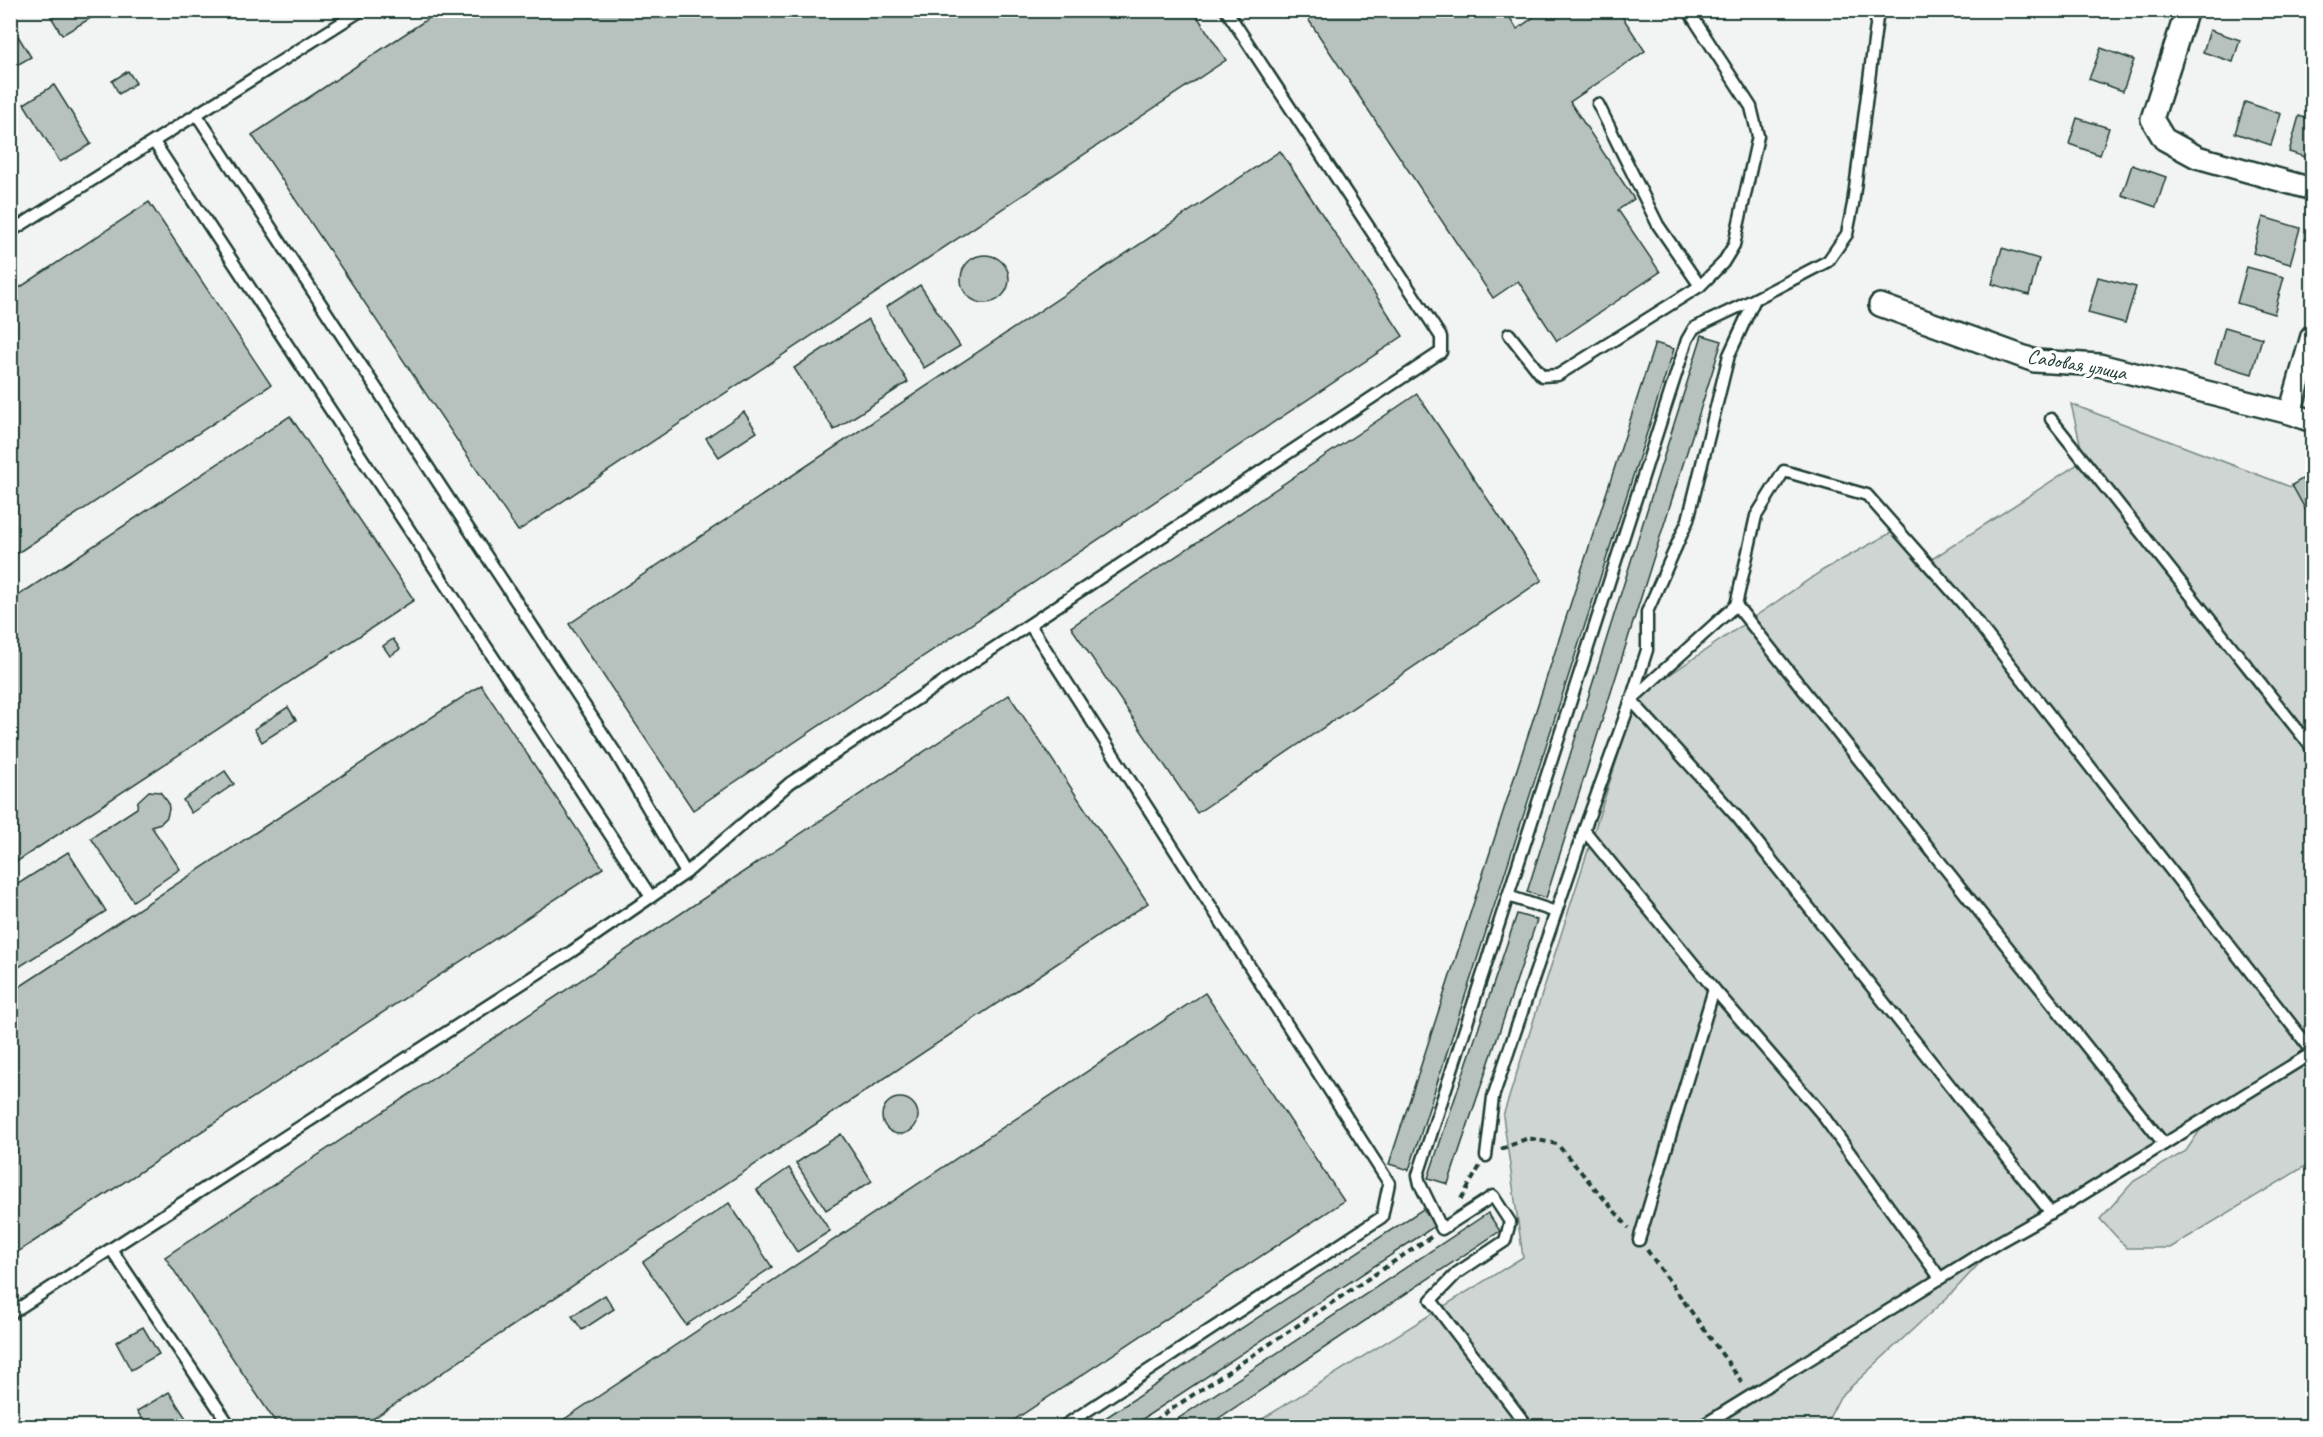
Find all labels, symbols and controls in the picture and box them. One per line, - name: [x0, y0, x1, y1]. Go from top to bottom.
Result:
- street label: Садовая улица: [2025, 342, 2131, 386]

